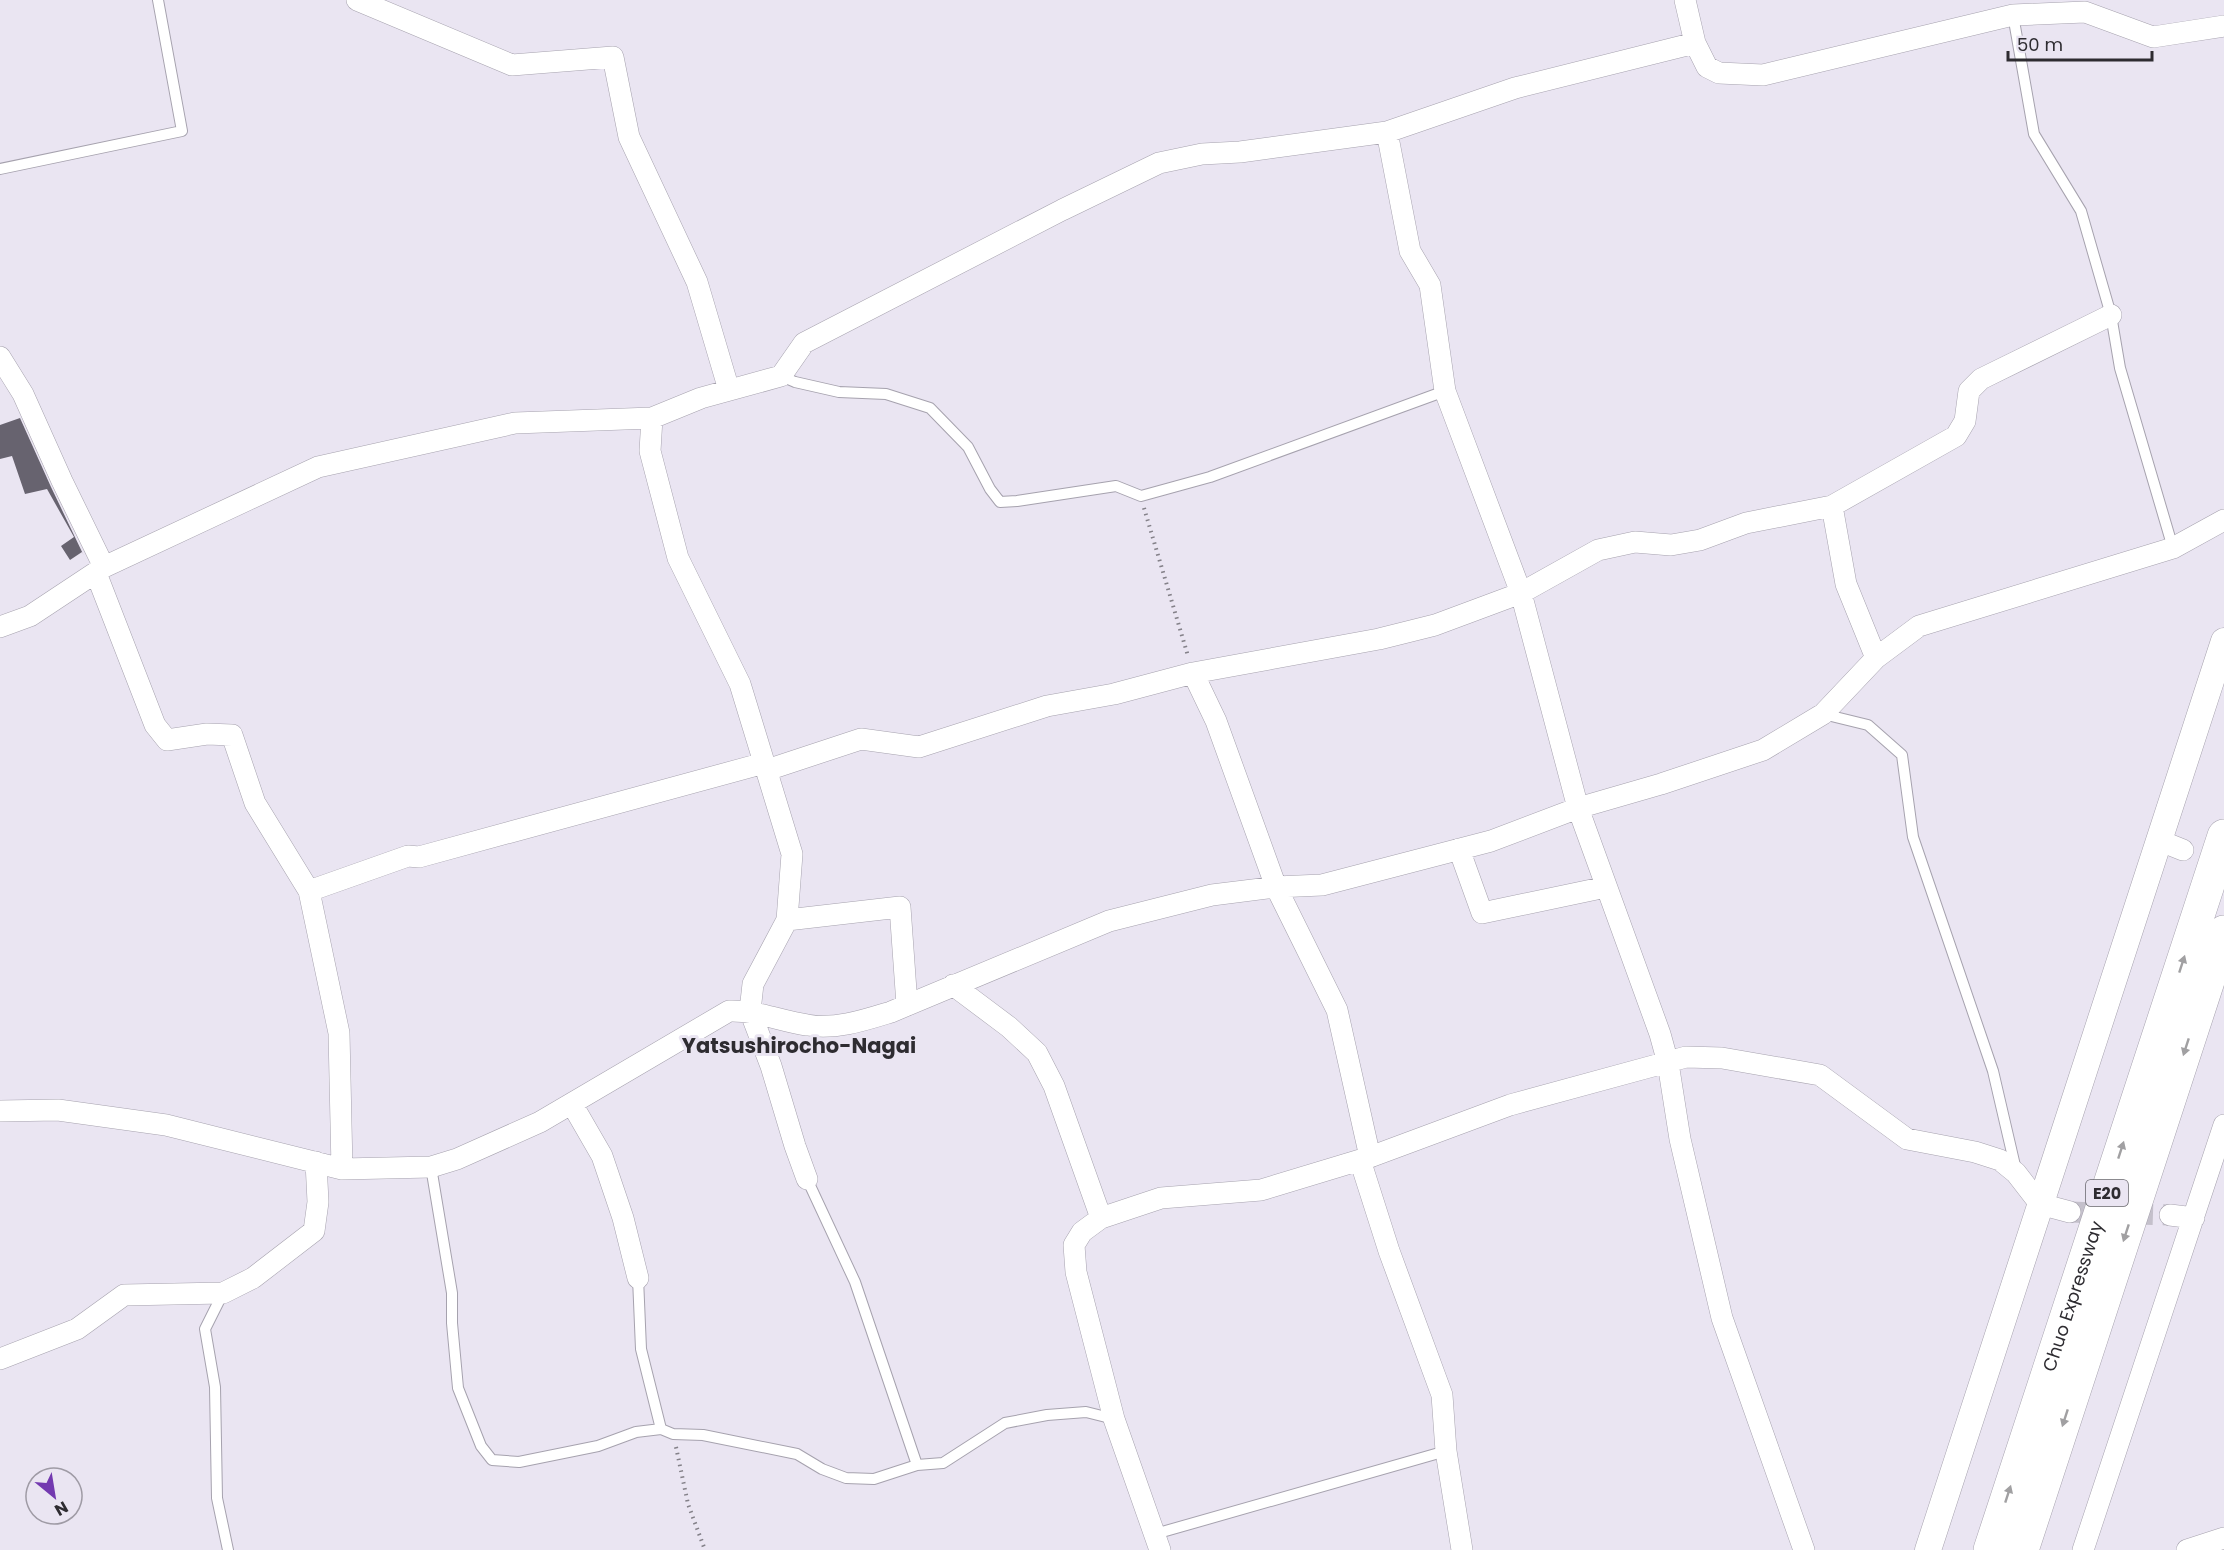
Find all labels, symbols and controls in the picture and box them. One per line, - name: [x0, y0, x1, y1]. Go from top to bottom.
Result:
- scale bar: [2008, 24, 2152, 62]
- text: 50 m: [2017, 32, 2063, 57]
- one-way arrow: [2178, 955, 2187, 973]
- district label: Yatsushirocho-Nagai: [682, 1031, 916, 1060]
- one-way arrow: [2181, 1038, 2191, 1056]
- one-way arrow: [2117, 1141, 2126, 1159]
- road number: E20: [2086, 1180, 2128, 1206]
- street label: Chuo Expressway: [2036, 1218, 2109, 1375]
- one-way arrow: [2121, 1224, 2130, 1242]
- one-way arrow: [2060, 1409, 2070, 1427]
- north arrow: [24, 1466, 84, 1526]
- one-way arrow: [2003, 1485, 2013, 1503]
- text: N: [50, 1496, 72, 1522]

